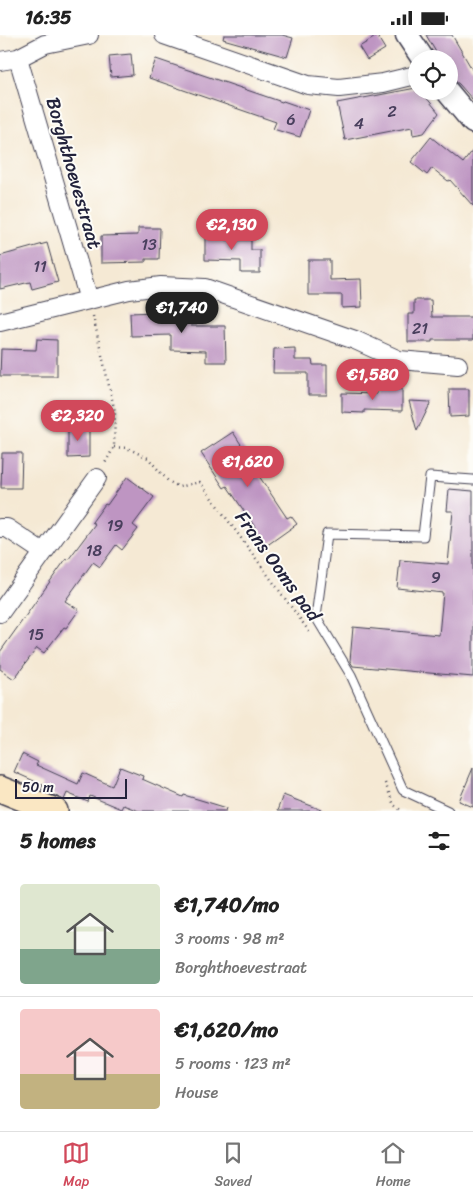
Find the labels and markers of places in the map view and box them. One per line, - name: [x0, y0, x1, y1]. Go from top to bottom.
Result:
- pin: €2,130: [191, 209, 273, 251]
- pin: €1,740: [141, 291, 223, 334]
- pin: €1,580: [332, 359, 414, 401]
- pin: €2,320: [37, 399, 119, 442]
- pin: €1,620: [207, 445, 289, 488]

